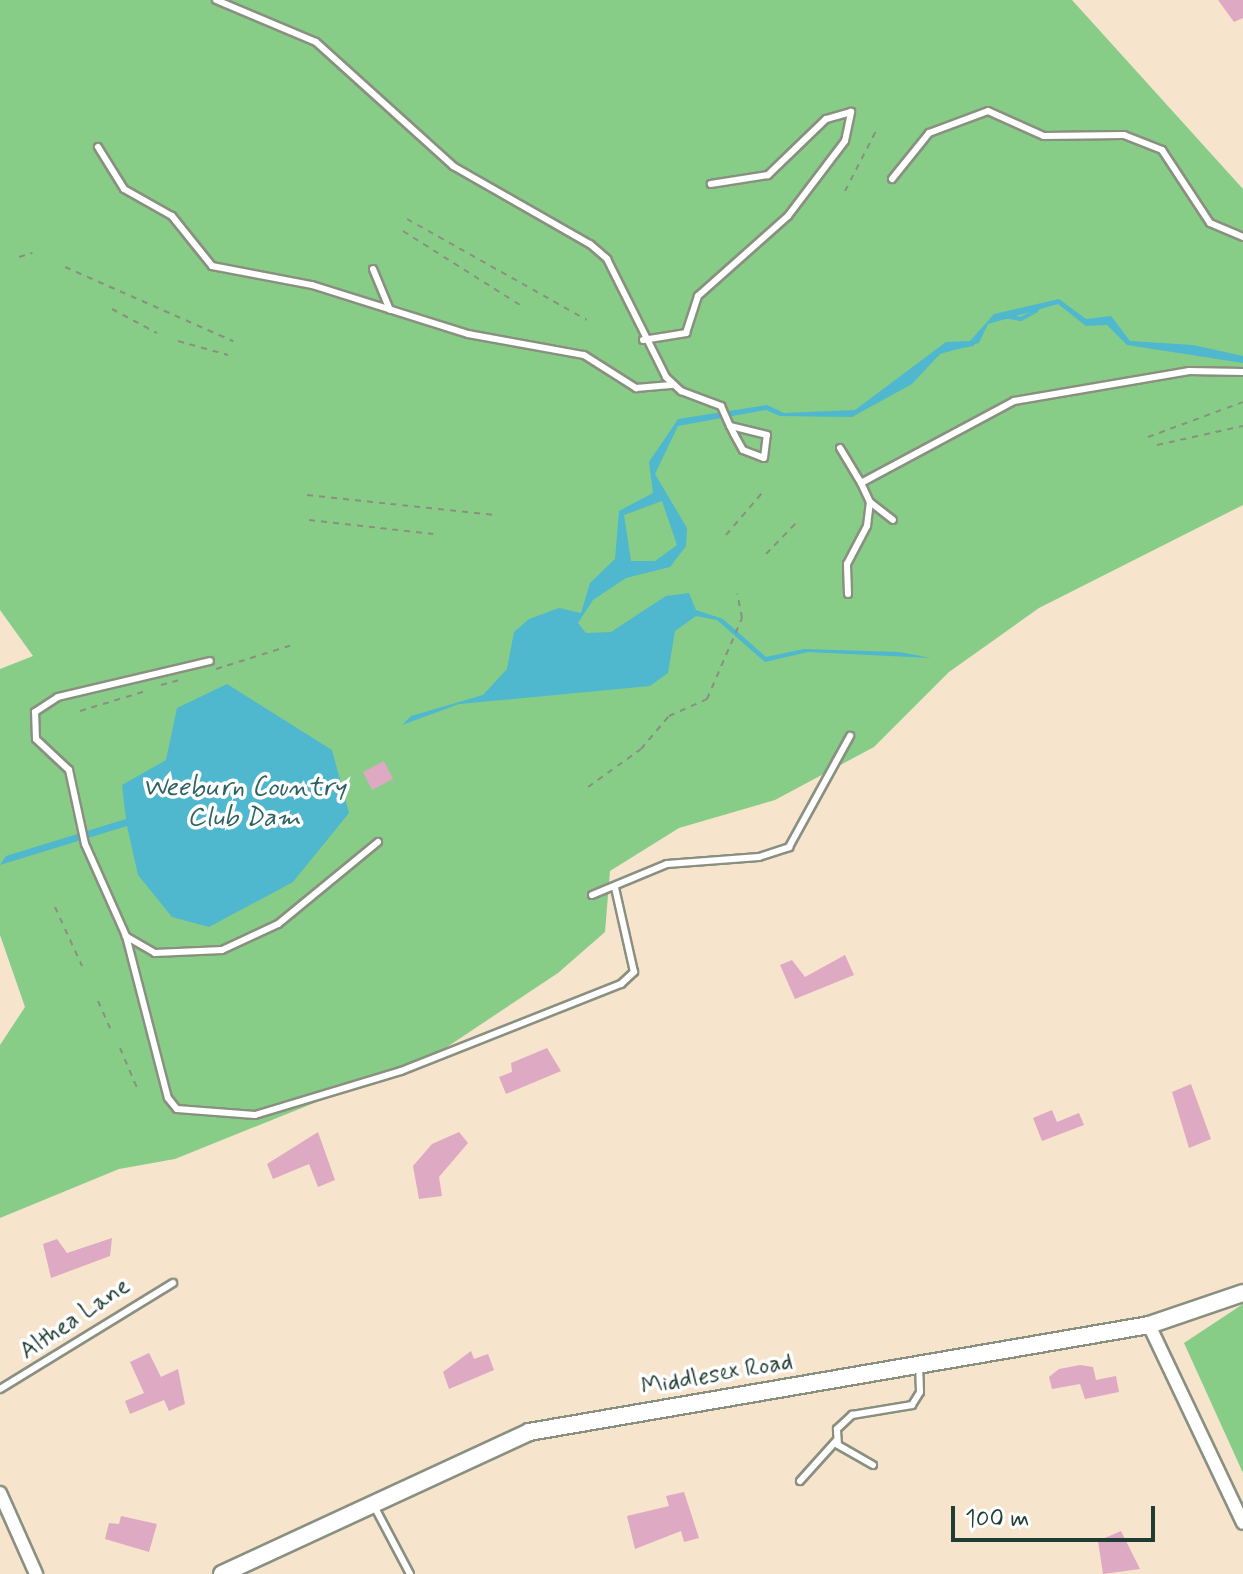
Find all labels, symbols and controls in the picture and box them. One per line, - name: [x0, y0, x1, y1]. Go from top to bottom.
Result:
- water label: Weeburn Country Club Dam: [144, 773, 344, 834]
- street label: Althea Lane: [16, 1273, 134, 1365]
- street label: Middlesex Road: [639, 1348, 795, 1402]
- scale bar: [955, 1490, 1159, 1540]
- text: 100 m: [965, 1504, 1029, 1535]

